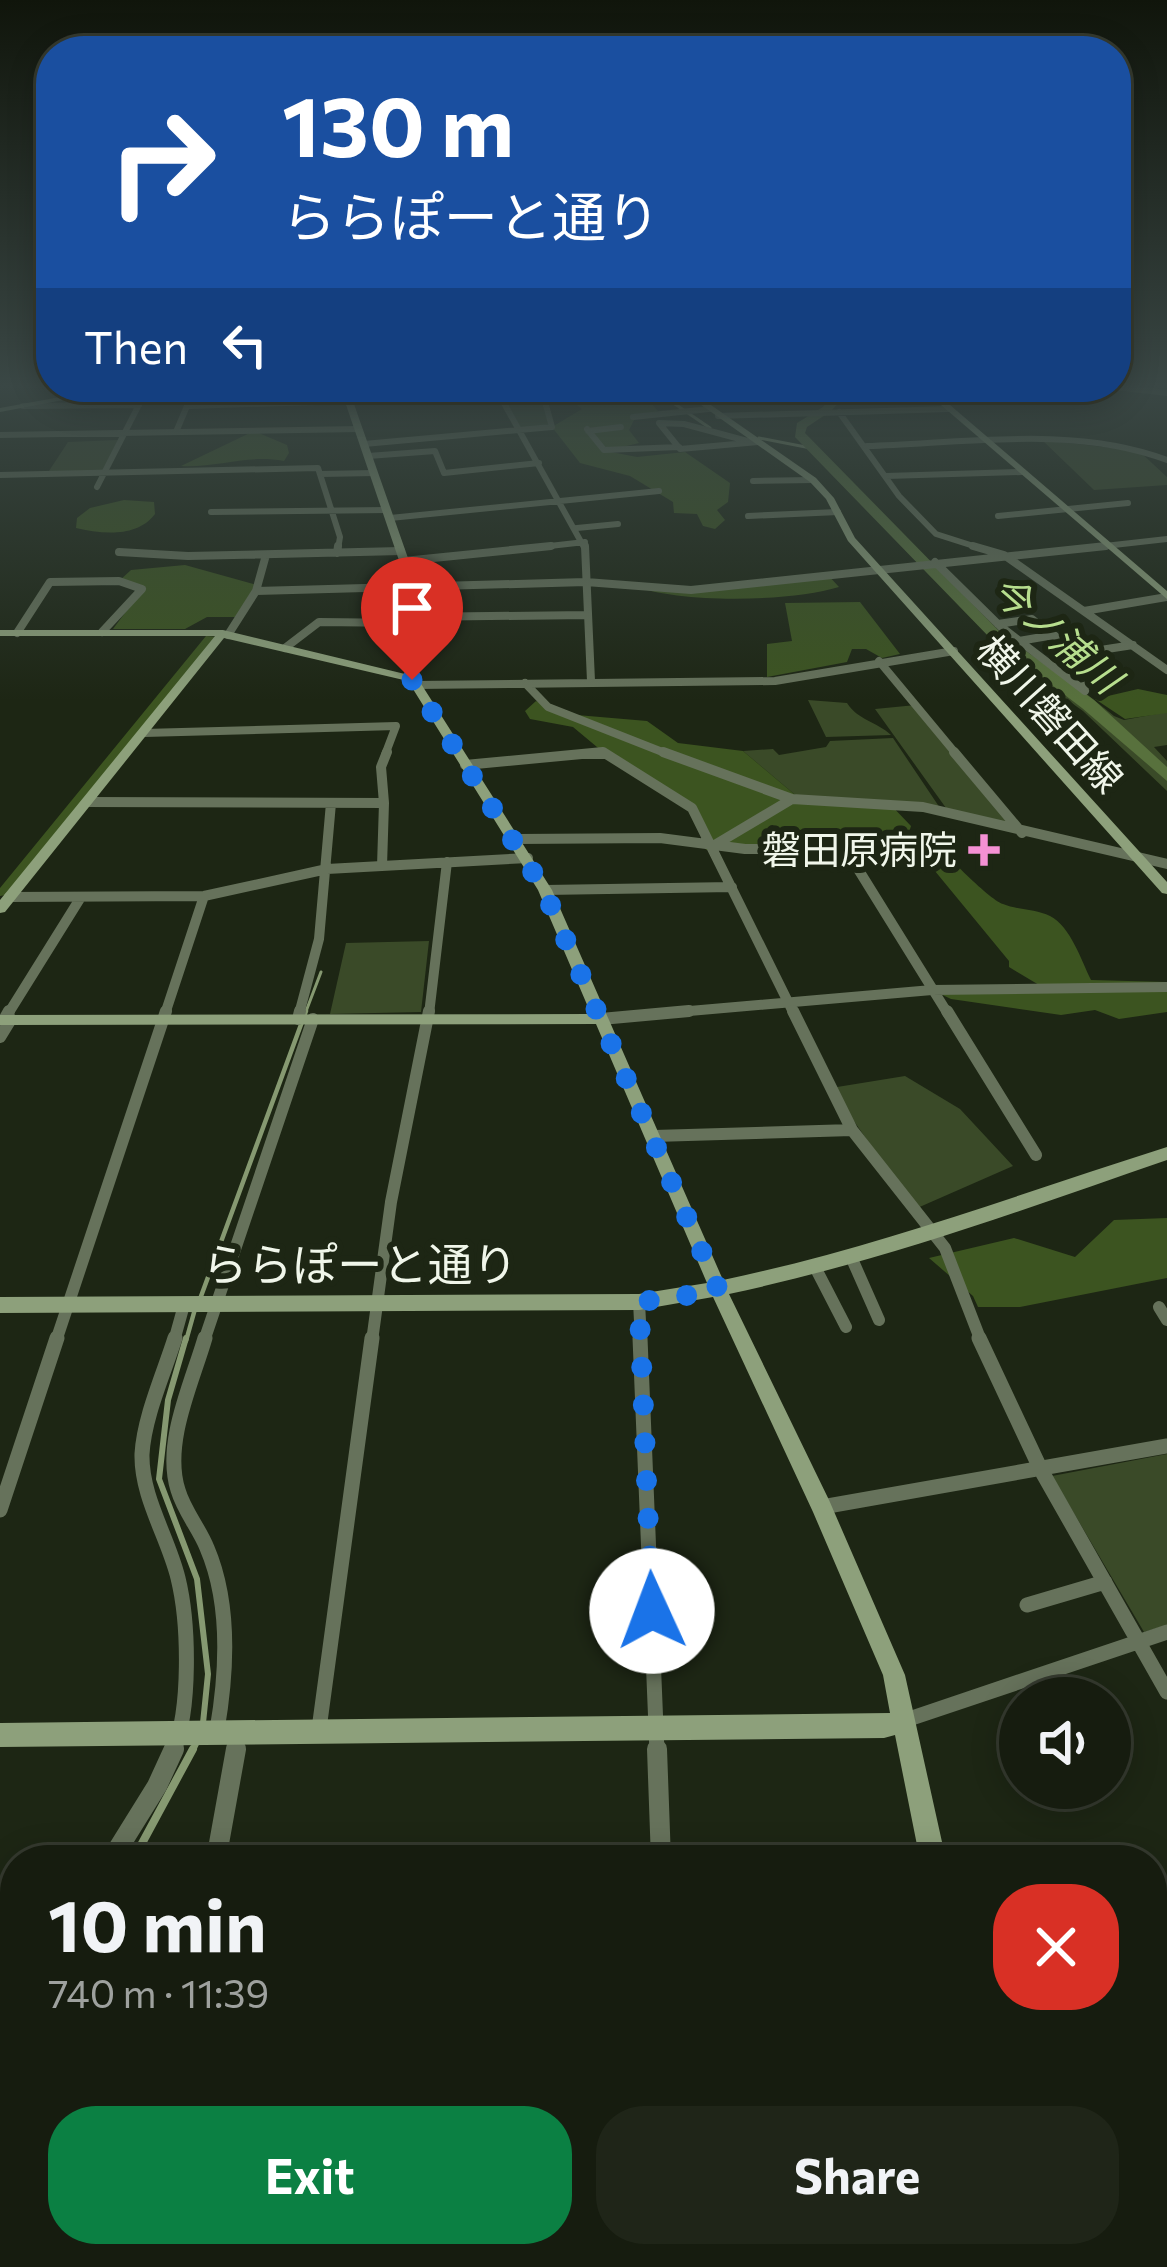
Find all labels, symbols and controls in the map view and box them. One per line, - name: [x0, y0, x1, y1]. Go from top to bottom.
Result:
- text: 130 m: [282, 72, 514, 174]
- icon: right: [84, 84, 240, 240]
- text: ららぽーと通り: [282, 182, 660, 248]
- icon: left: [212, 312, 278, 378]
- text: Then: [84, 318, 188, 373]
- pin: [361, 557, 463, 680]
- water label: 今ノ浦川: [983, 563, 1135, 704]
- icon: arrive: [379, 575, 445, 641]
- street label: 横川磐田線: [968, 624, 1135, 801]
- place label: 磐田原病院: [762, 824, 957, 872]
- marker: 磐田原病院: [968, 834, 1000, 866]
- street label: ららぽーと通り: [202, 1235, 518, 1290]
- position arrow: [589, 1548, 715, 1674]
- map controls: [999, 1677, 1131, 1809]
- button: sound: [999, 1677, 1131, 1809]
- text: 10 min: [48, 1879, 267, 1967]
- button: close: [993, 1884, 1119, 2010]
- text: 740 m · 11:39: [48, 1968, 269, 2016]
- button: Exit: [48, 2106, 572, 2244]
- button: Share: [596, 2106, 1119, 2244]

